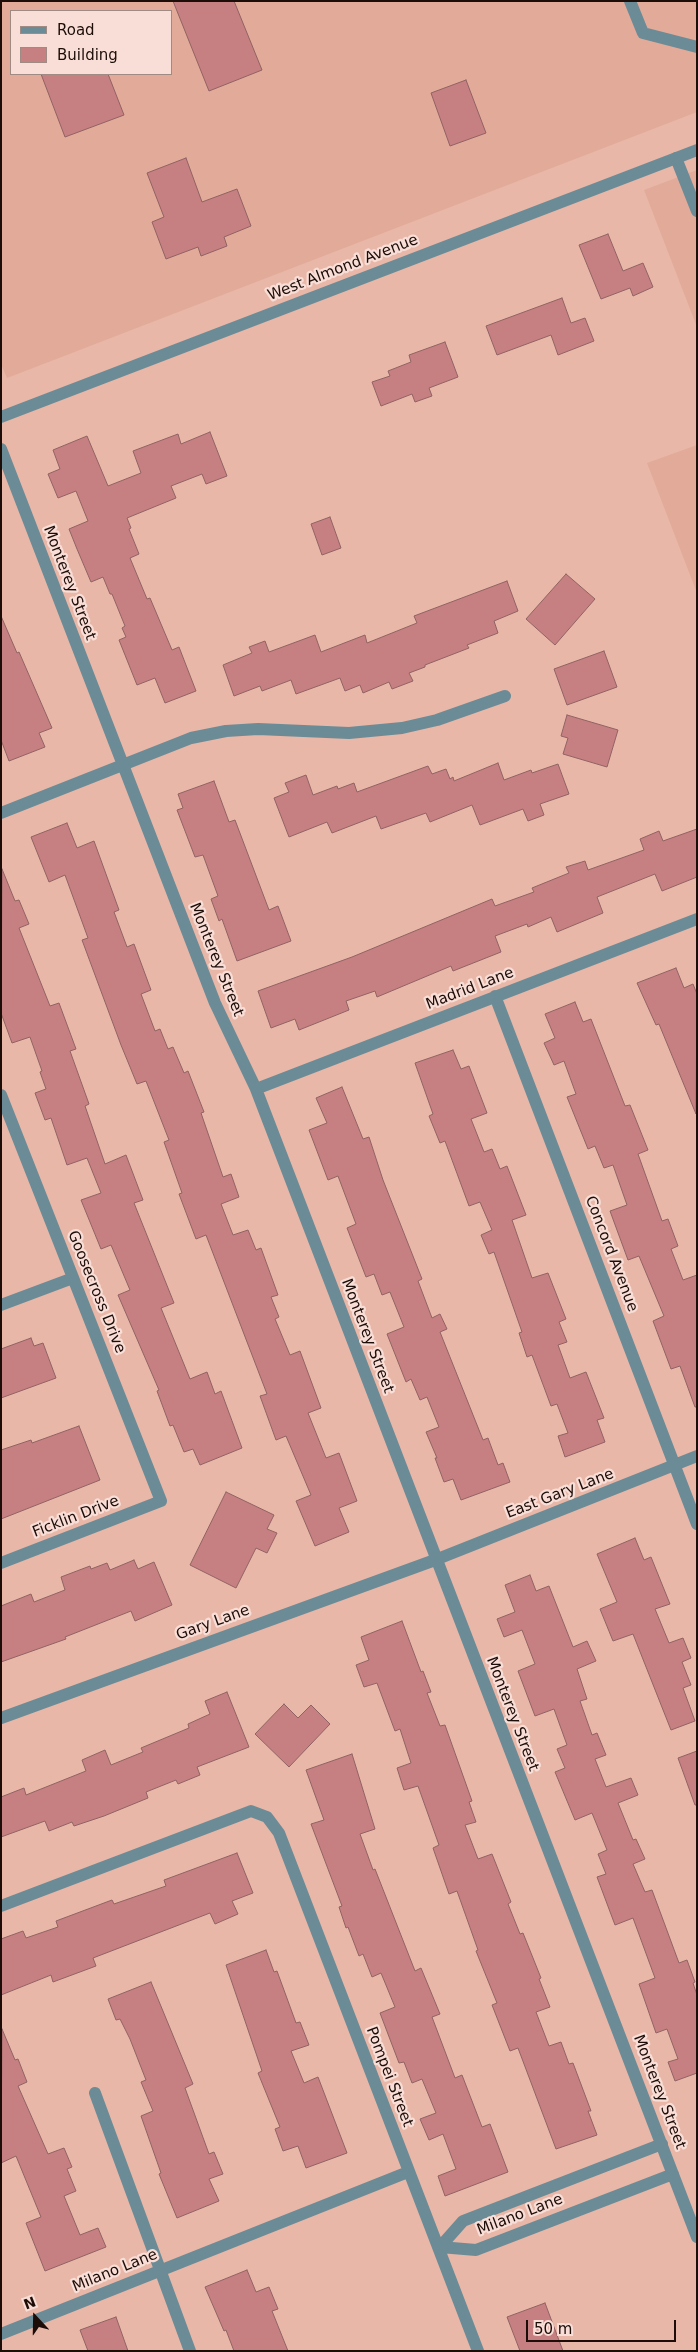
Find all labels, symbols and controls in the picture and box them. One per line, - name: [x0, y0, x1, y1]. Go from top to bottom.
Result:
- legend: [10, 10, 172, 75]
- text: Road: [57, 21, 95, 39]
- text: Building: [57, 46, 118, 64]
- street label: West Almond Avenue: [265, 231, 421, 305]
- street label: Monterey Street: [39, 523, 99, 643]
- street label: Monterey Street: [185, 901, 247, 1019]
- street label: Madrid Lane: [424, 964, 516, 1014]
- street label: Concord Avenue: [581, 1194, 641, 1314]
- street label: Goosecross Drive: [63, 1228, 129, 1356]
- street label: Monterey Street: [337, 1276, 397, 1396]
- street label: East Gary Lane: [504, 1465, 616, 1523]
- street label: Ficklin Drive: [30, 1492, 122, 1542]
- street label: Gary Lane: [174, 1601, 252, 1645]
- street label: Monterey Street: [482, 1654, 542, 1774]
- street label: Pompei Street: [362, 2024, 416, 2130]
- street label: Monterey Street: [629, 2032, 689, 2152]
- street label: Milano Lane: [475, 2190, 565, 2240]
- street label: Milano Lane: [70, 2246, 160, 2296]
- north arrow: [10, 2292, 60, 2342]
- text: N: [21, 2293, 38, 2313]
- scale bar: [528, 2310, 678, 2342]
- text: 50 m: [534, 2320, 572, 2338]

